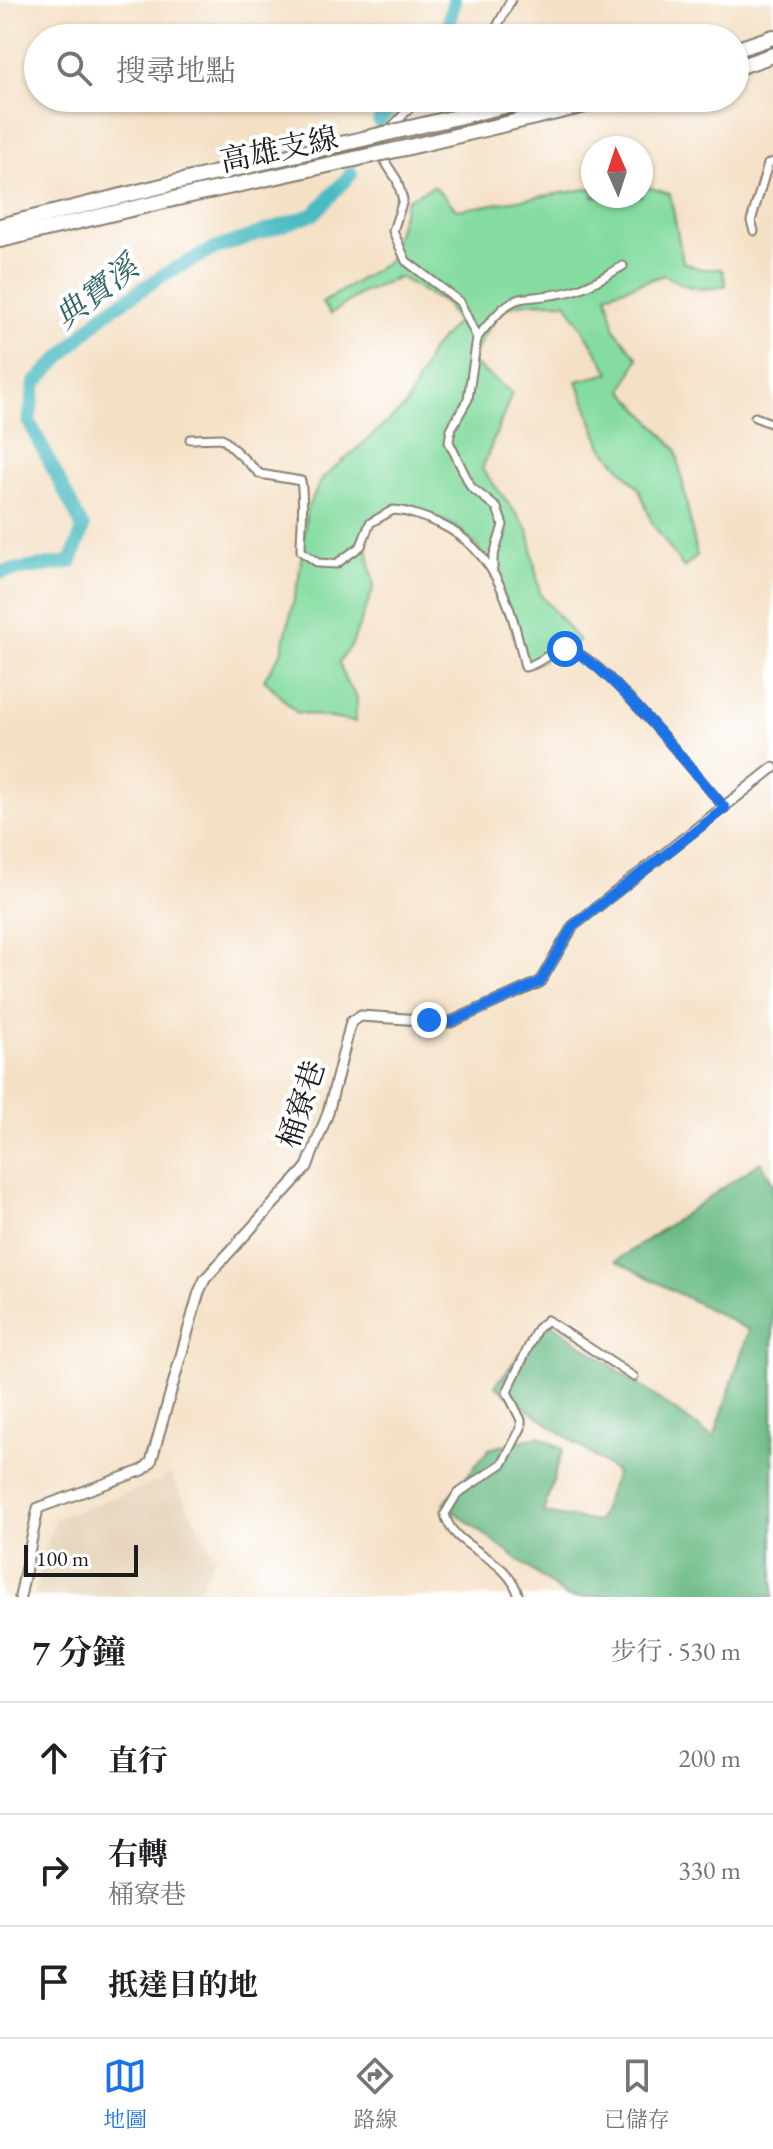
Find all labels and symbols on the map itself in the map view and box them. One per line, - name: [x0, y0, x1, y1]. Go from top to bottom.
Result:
- street label: 高雄支線: [216, 117, 342, 181]
- north arrow: [581, 136, 653, 208]
- water label: 典寶溪: [45, 244, 149, 338]
- route start: [547, 631, 583, 667]
- route end: [411, 1002, 447, 1038]
- street label: 桶寮巷: [269, 1055, 333, 1153]
- scale bar: [24, 1541, 138, 1577]

